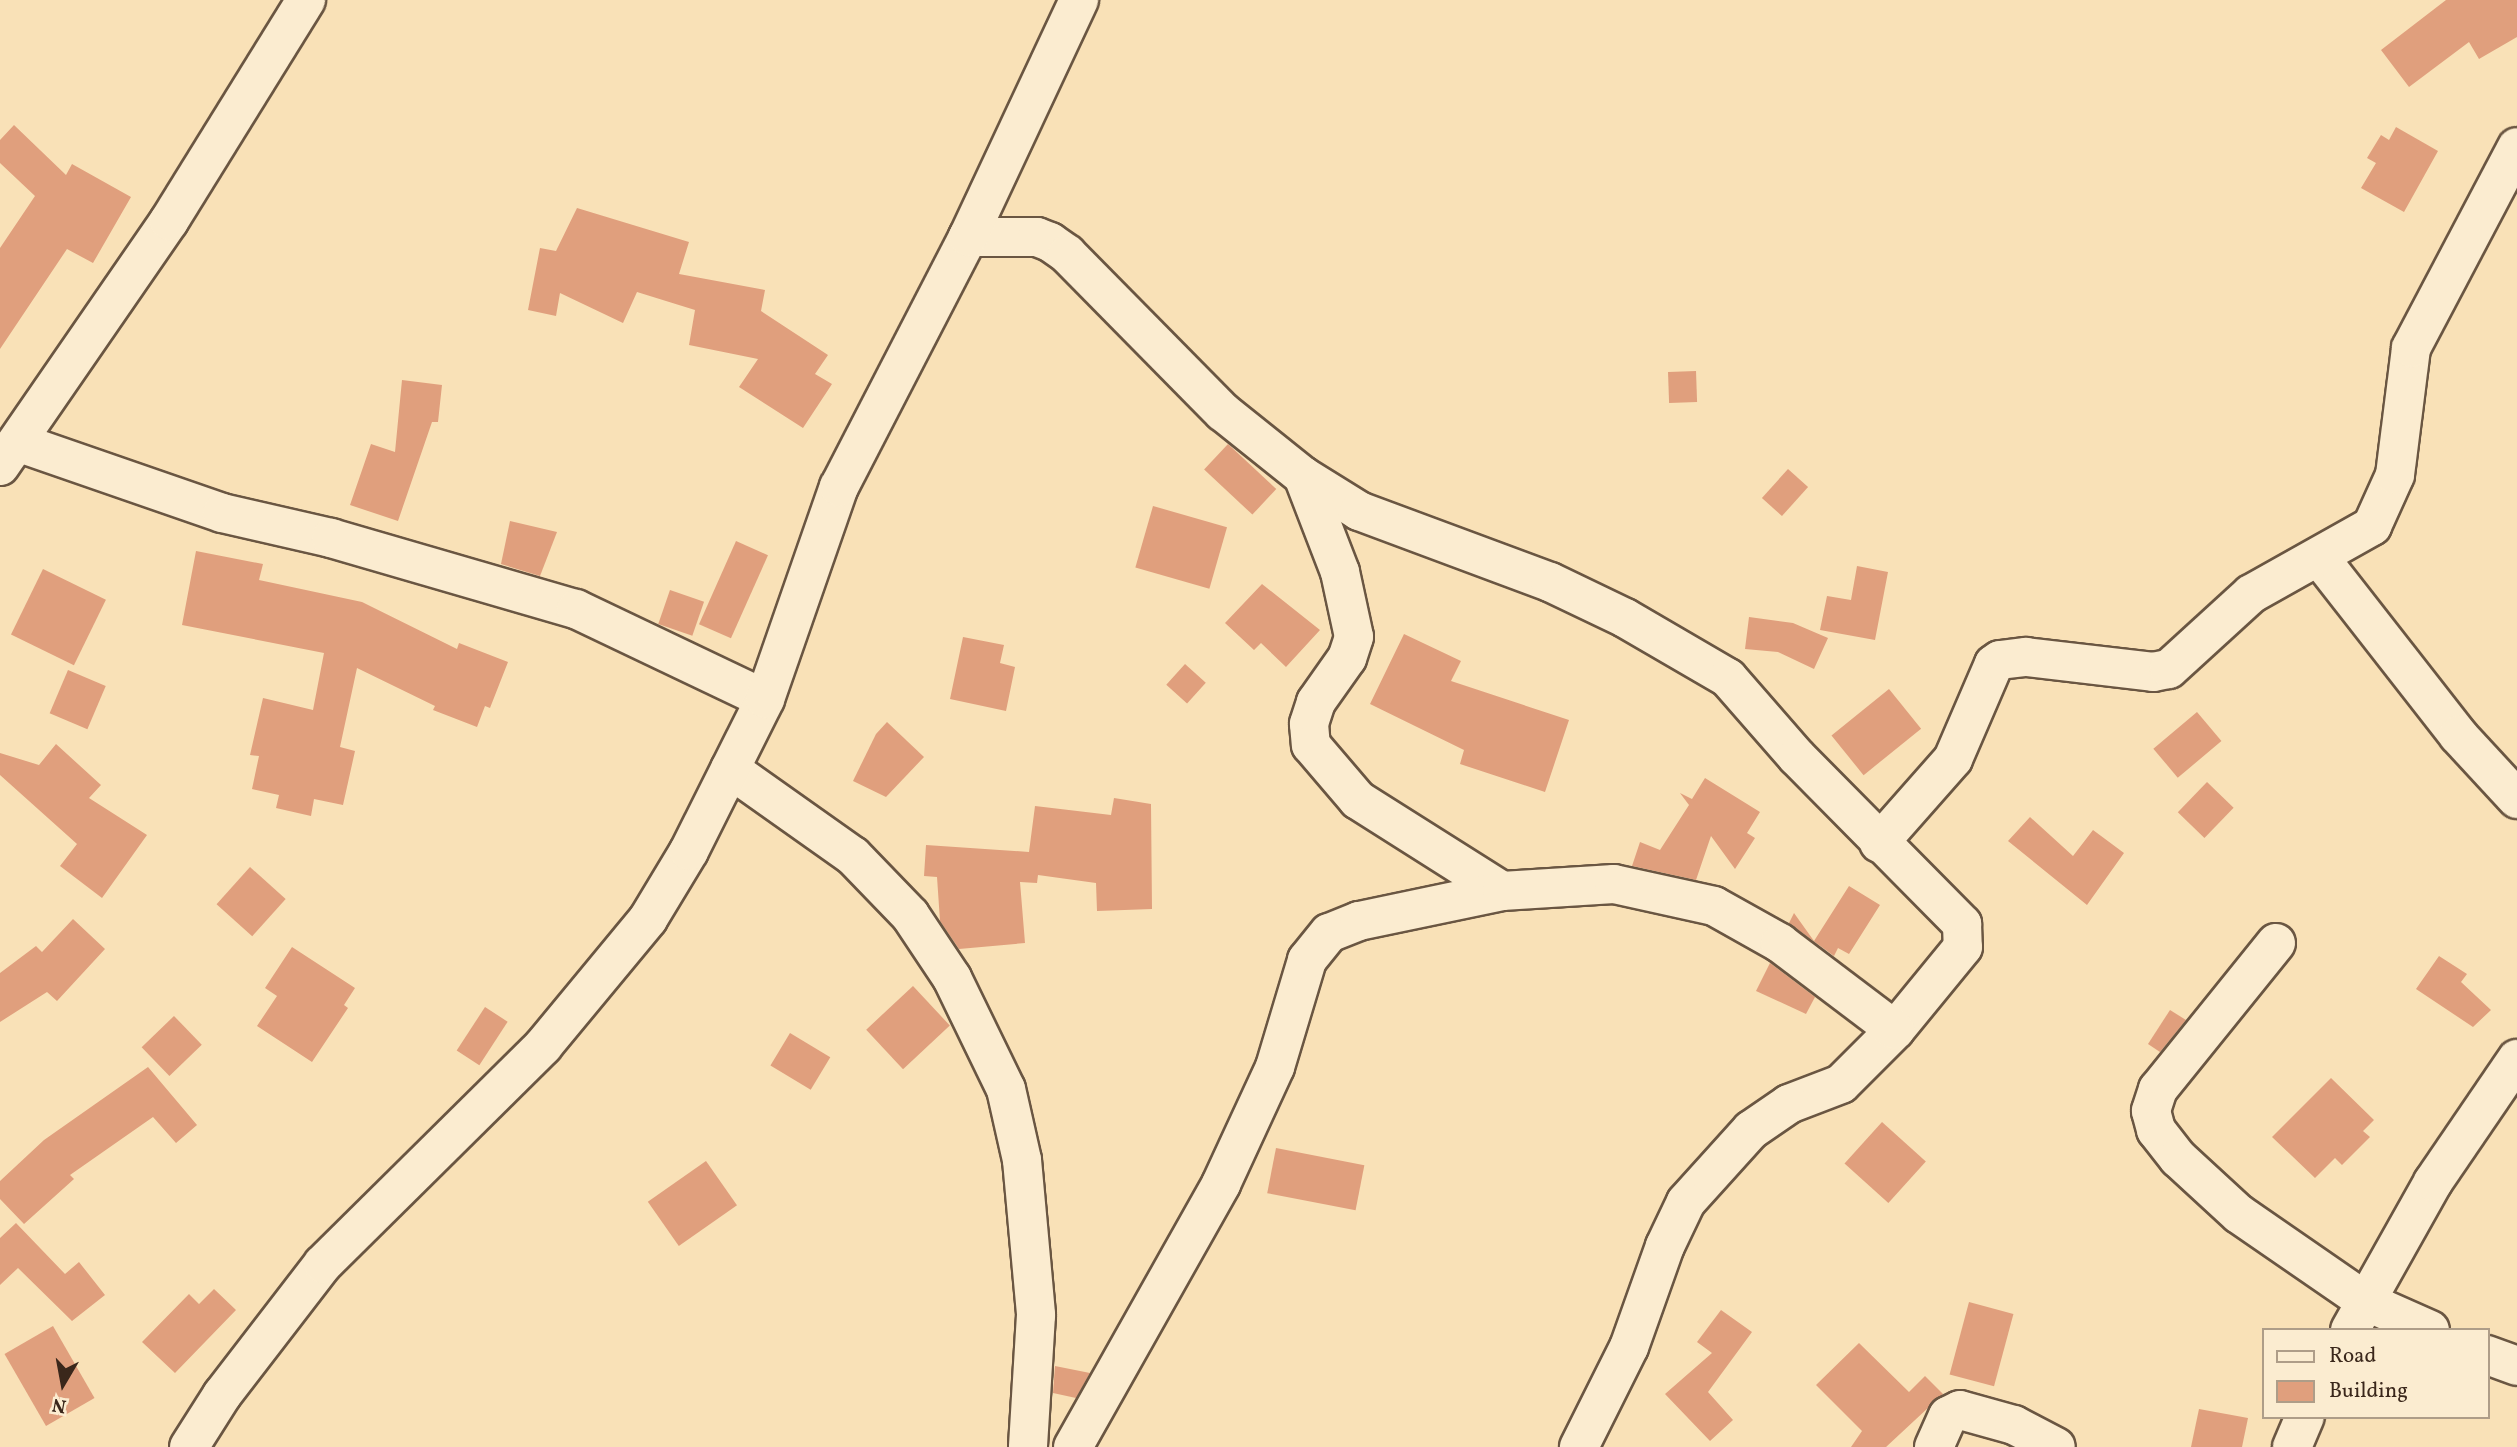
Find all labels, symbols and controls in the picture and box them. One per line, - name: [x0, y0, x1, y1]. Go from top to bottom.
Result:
- legend: [2262, 1328, 2489, 1419]
- text: Road: [2329, 1342, 2376, 1371]
- north arrow: [28, 1349, 98, 1419]
- text: Building: [2329, 1377, 2408, 1406]
- text: N: [50, 1391, 68, 1419]

